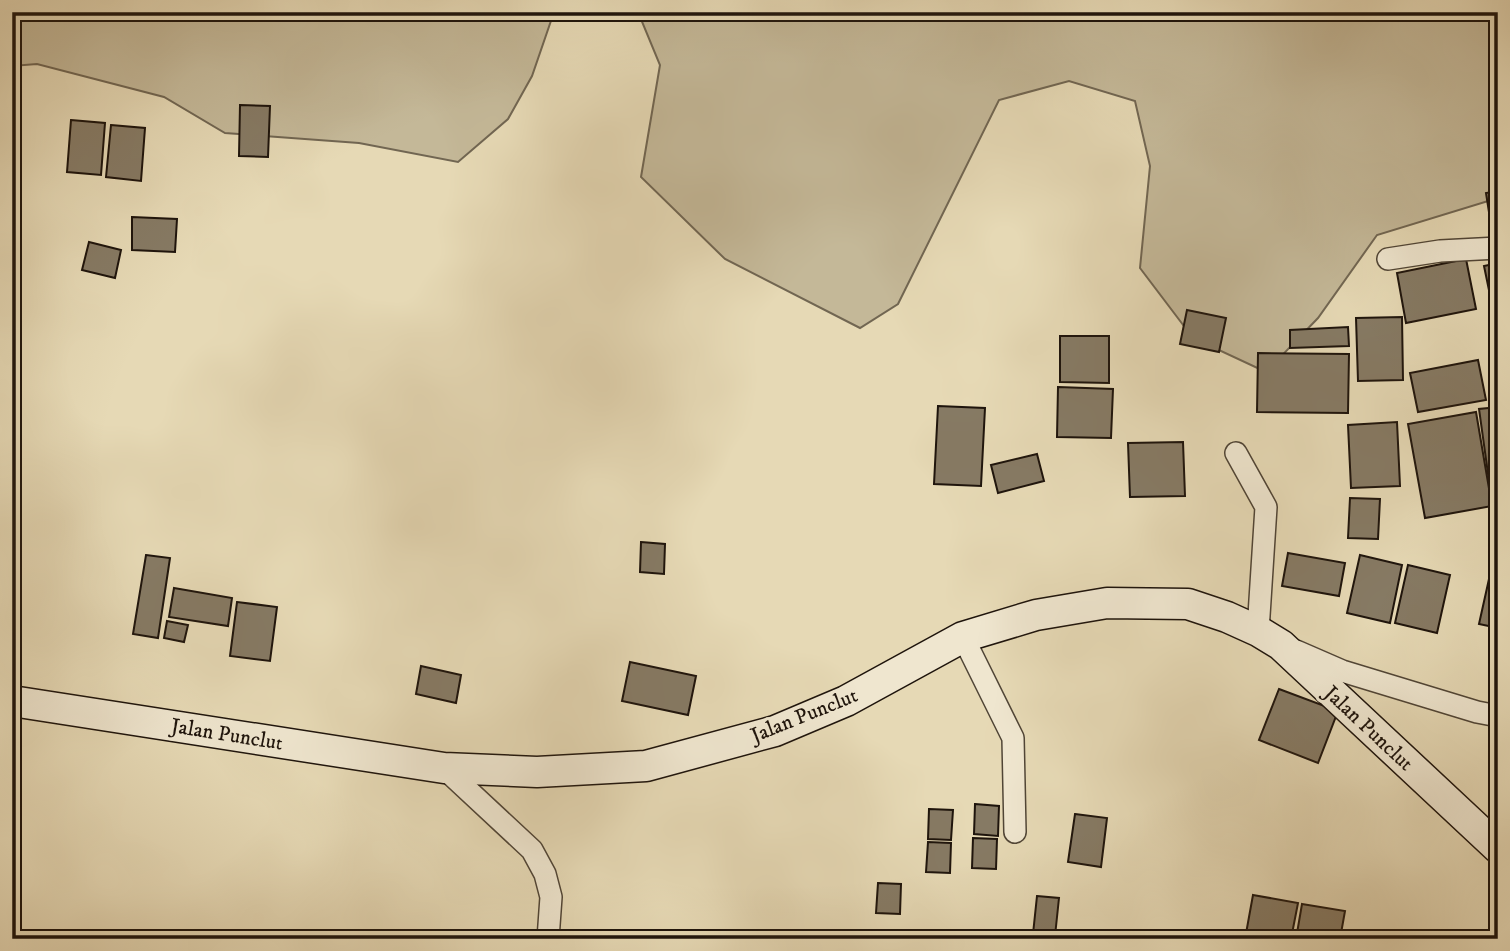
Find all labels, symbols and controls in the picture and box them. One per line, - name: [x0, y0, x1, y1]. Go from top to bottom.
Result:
- street label: Jalan Punclut: [1317, 679, 1419, 777]
- street label: Jalan Punclut: [745, 683, 862, 750]
- street label: Jalan Punclut: [167, 713, 285, 757]

